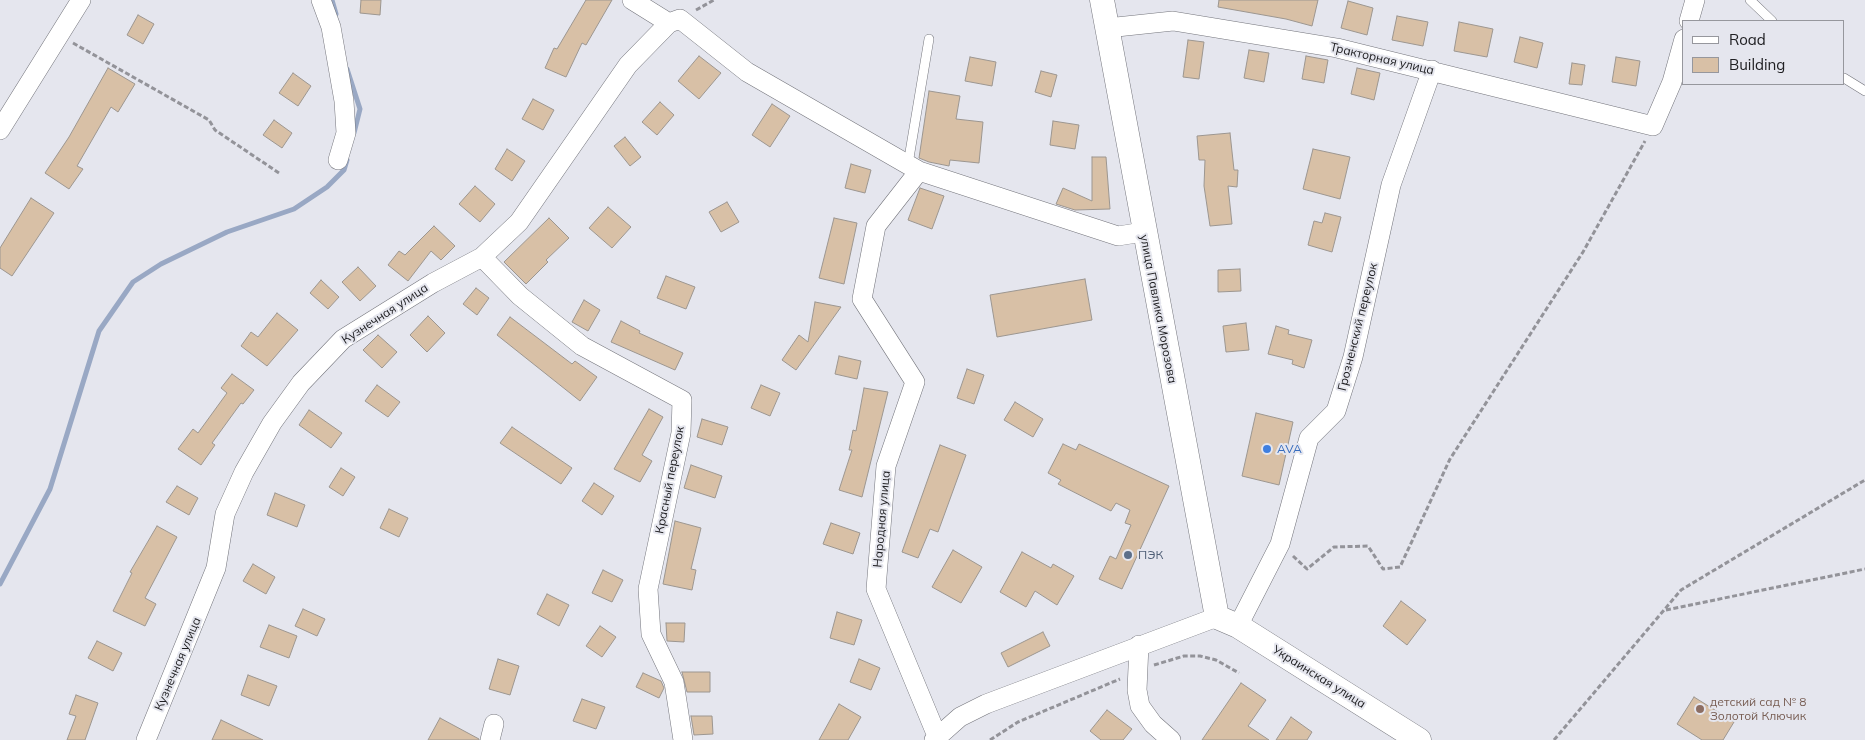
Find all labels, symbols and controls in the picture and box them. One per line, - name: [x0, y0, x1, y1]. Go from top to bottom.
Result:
- legend: [1682, 20, 1845, 85]
- text: Road: [1729, 30, 1766, 49]
- street label: Тракторная улица: [1329, 40, 1435, 78]
- text: Building: [1729, 55, 1785, 74]
- street label: улица Павлика Морозова: [1137, 233, 1179, 385]
- street label: Грозненский переулок: [1335, 262, 1381, 392]
- street label: Кузнечная улица: [339, 281, 431, 347]
- street label: Красный переулок: [653, 425, 687, 535]
- place label: AVA: [1277, 442, 1302, 456]
- marker: AVA: [1261, 443, 1273, 455]
- street label: Народная улица: [871, 470, 893, 568]
- place label: ПЭК: [1138, 548, 1163, 562]
- marker: ПЭК: [1122, 549, 1134, 561]
- street label: Кузнечная улица: [152, 615, 204, 713]
- street label: Украинская улица: [1270, 642, 1368, 712]
- place label: детский сад № 8 Золотой Ключик: [1710, 695, 1806, 723]
- marker: детский сад № 8 Золотой Ключик: [1694, 703, 1706, 715]

